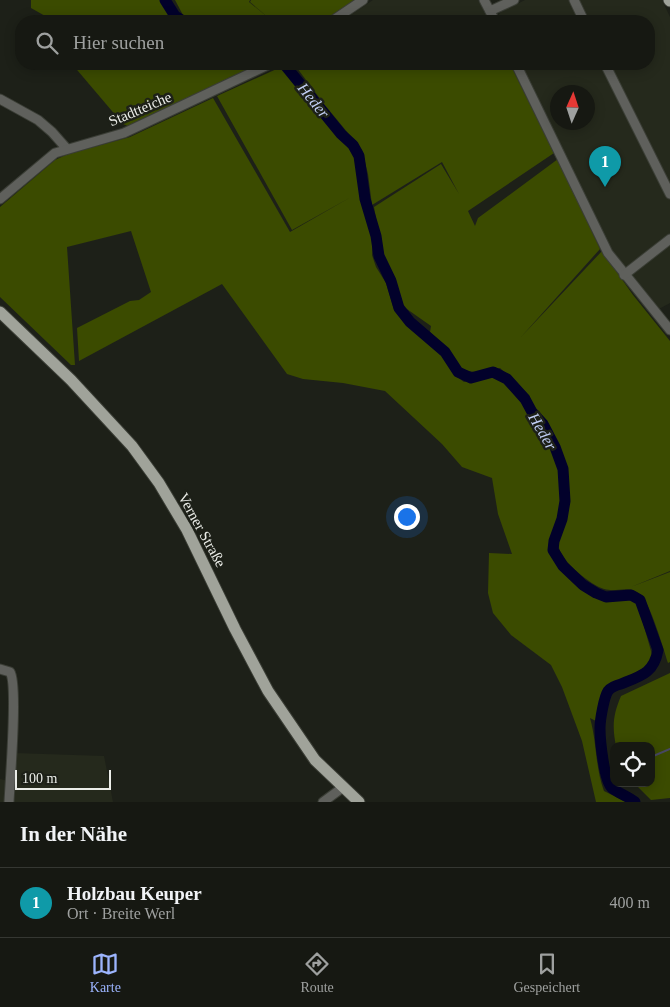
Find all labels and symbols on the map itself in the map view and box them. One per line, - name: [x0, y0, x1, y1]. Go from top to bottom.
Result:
- water label: Heder: [294, 79, 333, 122]
- north arrow: [550, 85, 595, 130]
- street label: Stadtteiche: [106, 88, 174, 129]
- pin: 1: [589, 146, 621, 187]
- water label: Heder: [525, 409, 560, 453]
- street label: Verner Straße: [175, 490, 229, 570]
- your location: [394, 504, 420, 530]
- scale bar: [15, 767, 111, 790]

